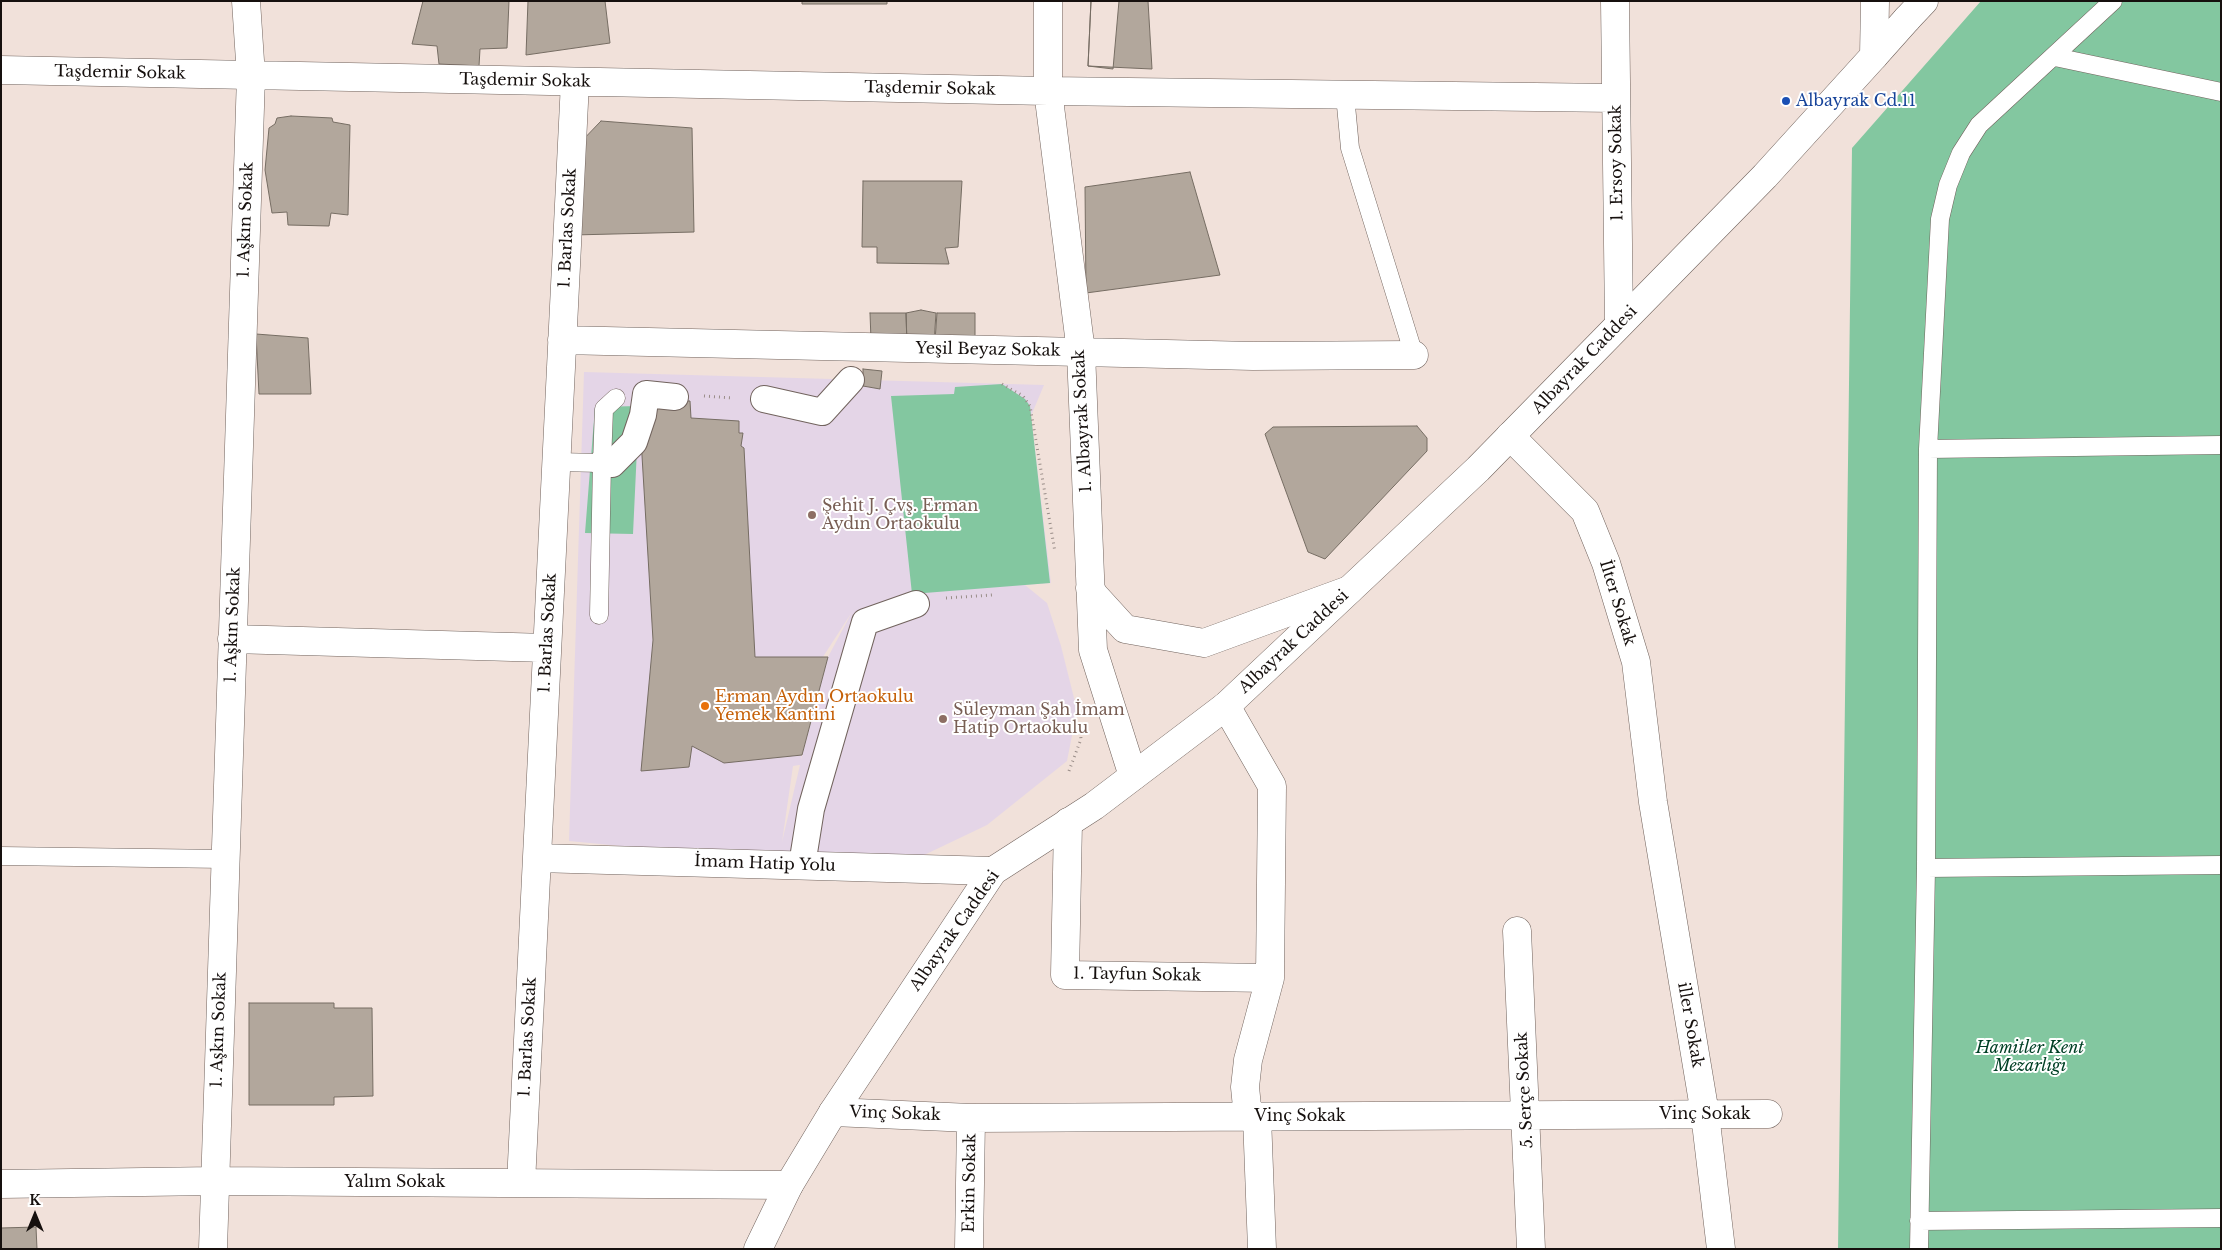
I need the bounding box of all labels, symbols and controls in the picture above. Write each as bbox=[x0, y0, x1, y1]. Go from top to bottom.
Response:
street label: Taşdemir Sokak bbox=[54, 62, 186, 84]
street label: Taşdemir Sokak bbox=[459, 70, 591, 92]
street label: Taşdemir Sokak bbox=[864, 78, 996, 100]
place label: Albayrak Cd.11 bbox=[1796, 91, 1916, 111]
marker: Albayrak Cd.11 bbox=[1780, 95, 1792, 107]
street label: 1. Ersoy Sokak bbox=[1606, 104, 1628, 222]
street label: 1. Aşkın Sokak bbox=[234, 162, 258, 278]
street label: 1. Barlas Sokak bbox=[555, 168, 581, 288]
street label: Albayrak Caddesi bbox=[1528, 302, 1642, 418]
street label: Yeşil Beyaz Sokak bbox=[915, 339, 1061, 361]
street label: 1. Albayrak Sokak bbox=[1070, 349, 1096, 493]
place label: Şehit J. Çvş. Erman Aydın Ortaokulu bbox=[822, 496, 978, 534]
marker: Şehit J. Çvş. Erman Aydın Ortaokulu bbox=[806, 509, 818, 521]
street label: İlter Sokak bbox=[1595, 558, 1639, 648]
street label: 1. Aşkın Sokak bbox=[221, 567, 245, 683]
street label: 1. Barlas Sokak bbox=[535, 573, 561, 693]
street label: Albayrak Caddesi bbox=[1235, 586, 1353, 698]
place label: Erman Aydın Ortaokulu Yemek Kantini bbox=[715, 687, 914, 725]
marker: Erman Aydın Ortaokulu Yemek Kantini bbox=[699, 700, 711, 712]
place label: Süleyman Şah İmam Hatip Ortaokulu bbox=[953, 700, 1125, 738]
marker: Süleyman Şah İmam Hatip Ortaokulu bbox=[937, 713, 949, 725]
street label: İmam Hatip Yolu bbox=[694, 852, 836, 876]
street label: Albayrak Caddesi bbox=[906, 867, 1004, 995]
street label: 1. Tayfun Sokak bbox=[1073, 964, 1201, 986]
street label: 1. Aşkın Sokak bbox=[207, 972, 231, 1088]
street label: 1. Barlas Sokak bbox=[515, 977, 541, 1097]
street label: iller Sokak bbox=[1673, 981, 1707, 1069]
street label: 5. Serçe Sokak bbox=[1512, 1031, 1538, 1149]
park label: Hamitler Kent Mezarlığı bbox=[1976, 1038, 2084, 1076]
street label: Vinç Sokak bbox=[849, 1103, 941, 1125]
street label: Vinç Sokak bbox=[1659, 1104, 1751, 1124]
street label: Vinç Sokak bbox=[1254, 1106, 1346, 1126]
street label: Erkin Sokak bbox=[960, 1133, 980, 1233]
street label: Yalım Sokak bbox=[345, 1172, 445, 1192]
north arrow bbox=[10, 1190, 60, 1240]
text: K bbox=[29, 1191, 41, 1209]

